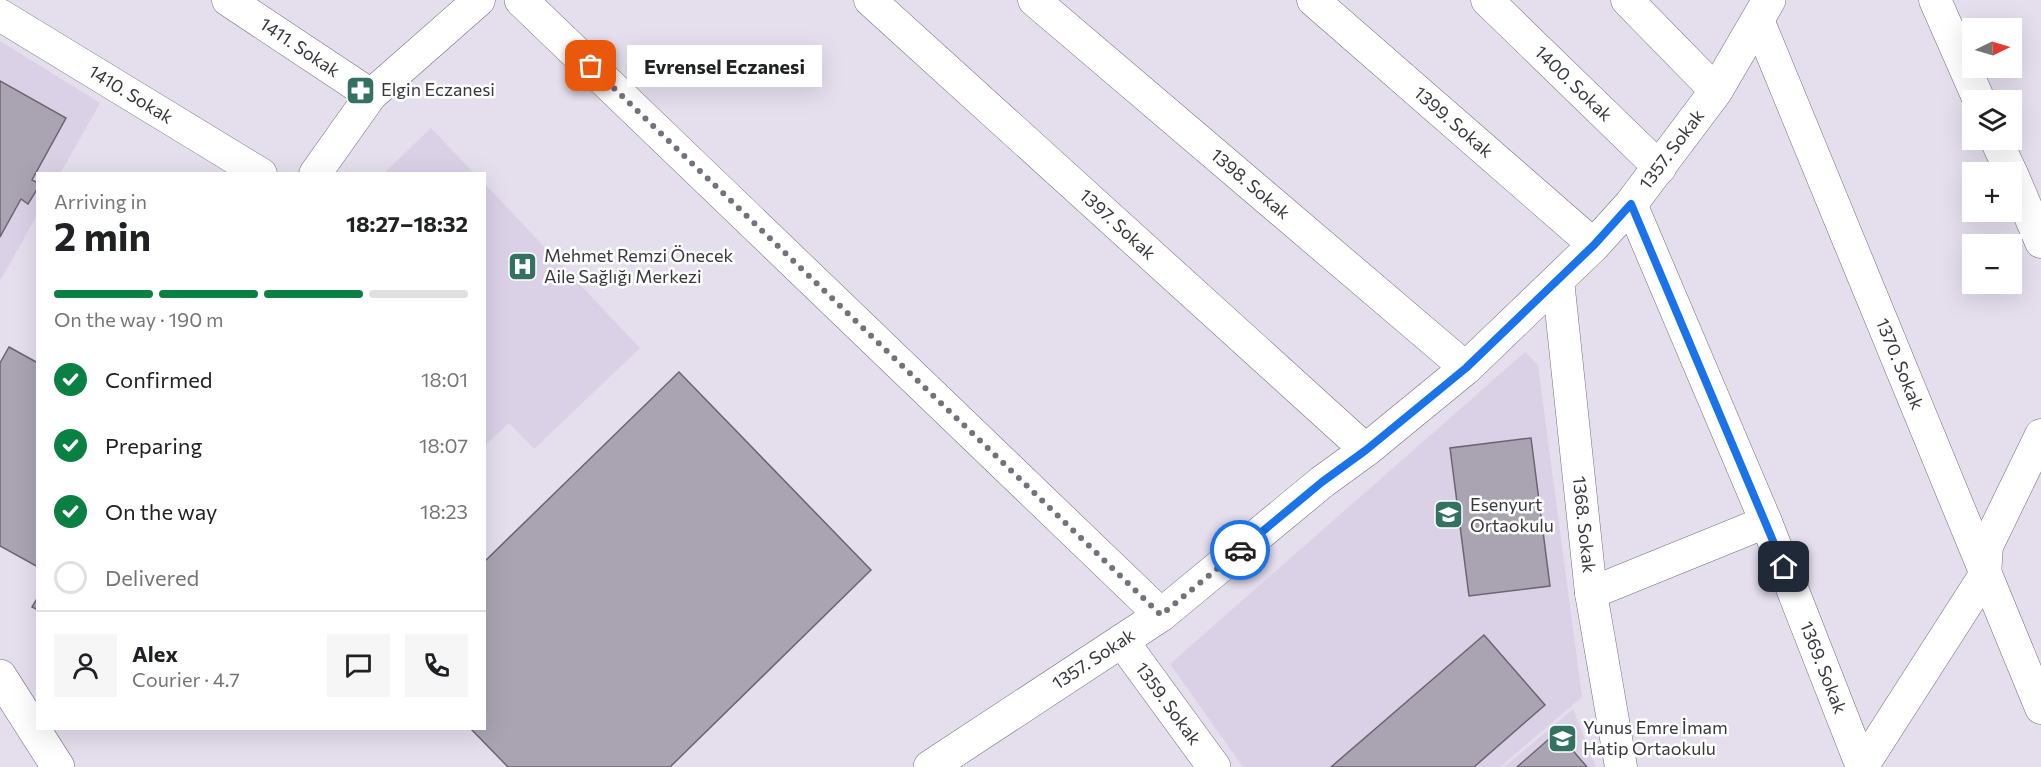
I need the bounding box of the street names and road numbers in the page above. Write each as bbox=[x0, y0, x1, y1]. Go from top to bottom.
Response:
street label: 1411. Sokak bbox=[256, 12, 345, 81]
street label: 1400. Sokak bbox=[1530, 40, 1617, 126]
street label: 1410. Sokak bbox=[85, 60, 178, 128]
street label: 1399. Sokak bbox=[1410, 81, 1498, 162]
street label: 1357. Sokak bbox=[1634, 104, 1709, 193]
street label: 1398. Sokak bbox=[1207, 143, 1295, 224]
street label: 1397. Sokak bbox=[1075, 184, 1161, 264]
street label: 1370. Sokak bbox=[1872, 315, 1929, 413]
street label: 1368. Sokak bbox=[1569, 475, 1601, 574]
street label: 1369. Sokak bbox=[1796, 618, 1852, 717]
street label: 1357. Sokak bbox=[1048, 623, 1139, 694]
street label: 1359. Sokak bbox=[1131, 658, 1206, 749]

